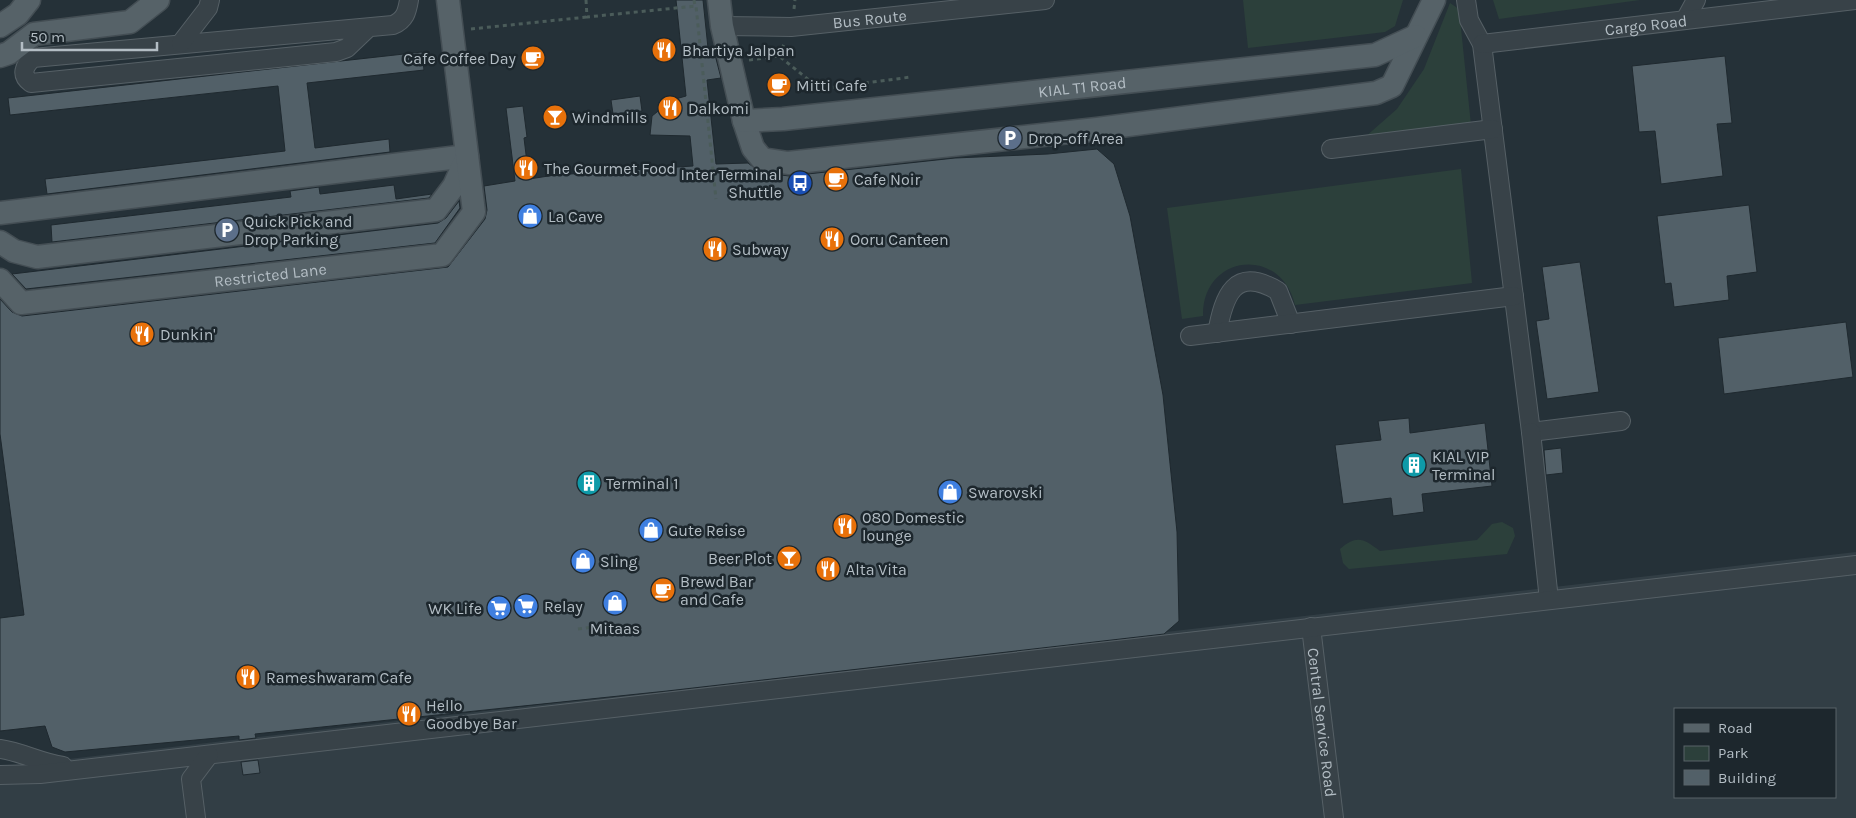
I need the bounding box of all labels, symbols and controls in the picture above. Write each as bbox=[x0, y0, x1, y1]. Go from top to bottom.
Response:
street label: Bus Route bbox=[832, 6, 908, 33]
street label: Cargo Road bbox=[1604, 11, 1688, 39]
scale bar bbox=[22, 20, 158, 52]
text: 50 m bbox=[30, 28, 65, 46]
restaurant icon: Bhartiya Jalpan bbox=[651, 37, 677, 63]
place label: Bhartiya Jalpan bbox=[682, 41, 795, 60]
cafe icon: Cafe Coffee Day bbox=[520, 45, 546, 71]
place label: Cafe Coffee Day bbox=[403, 49, 517, 68]
cafe icon: Mitti Cafe bbox=[766, 72, 792, 98]
street label: KIAL T1 Road bbox=[1037, 73, 1127, 101]
place label: Mitti Cafe bbox=[796, 76, 867, 95]
restaurant icon: Dalkomi bbox=[657, 95, 683, 121]
place label: Dalkomi bbox=[688, 99, 749, 118]
bar icon: Windmills bbox=[542, 104, 568, 130]
place label: Windmills bbox=[572, 108, 647, 127]
parking icon: Drop-off Area bbox=[997, 125, 1023, 151]
place label: Drop-off Area bbox=[1028, 129, 1124, 148]
restaurant icon: The Gourmet Food bbox=[513, 155, 539, 181]
place label: The Gourmet Food bbox=[544, 159, 676, 178]
place label: Inter Terminal Shuttle bbox=[681, 165, 782, 202]
cafe icon: Cafe Noir bbox=[823, 166, 849, 192]
bus stop icon: Inter Terminal Shuttle bbox=[787, 170, 813, 196]
place label: Cafe Noir bbox=[854, 170, 921, 189]
shop icon: La Cave bbox=[517, 203, 543, 229]
place label: La Cave bbox=[548, 207, 603, 226]
place label: Quick Pick and Drop Parking bbox=[244, 212, 353, 249]
parking icon: Quick Pick and Drop Parking bbox=[214, 217, 240, 243]
restaurant icon: Ooru Canteen bbox=[819, 226, 845, 252]
place label: Ooru Canteen bbox=[850, 230, 949, 249]
restaurant icon: Subway bbox=[702, 236, 728, 262]
place label: Subway bbox=[732, 240, 789, 259]
street label: Restricted Lane bbox=[213, 259, 328, 291]
restaurant icon: Dunkin' bbox=[129, 321, 155, 347]
place label: Dunkin' bbox=[160, 325, 216, 344]
place label: KIAL VIP Terminal bbox=[1432, 447, 1496, 484]
building icon: KIAL VIP Terminal bbox=[1401, 452, 1427, 478]
building icon: Terminal 1 bbox=[576, 470, 602, 496]
place label: Terminal 1 bbox=[606, 474, 679, 493]
shop icon: Swarovski bbox=[937, 479, 963, 505]
place label: Swarovski bbox=[968, 483, 1043, 502]
place label: 080 Domestic lounge bbox=[862, 508, 965, 545]
restaurant icon: 080 Domestic lounge bbox=[832, 513, 858, 539]
shop icon: Gute Reise bbox=[638, 517, 664, 543]
place label: Gute Reise bbox=[668, 521, 745, 540]
bar icon: Beer Plot bbox=[776, 545, 802, 571]
shop icon: Sling bbox=[570, 548, 596, 574]
place label: Beer Plot bbox=[708, 549, 772, 568]
place label: Sling bbox=[600, 552, 638, 571]
restaurant icon: Alta Vita bbox=[815, 556, 841, 582]
place label: Alta Vita bbox=[846, 560, 907, 579]
place label: Brewd Bar and Cafe bbox=[680, 572, 754, 609]
cafe icon: Brewd Bar and Cafe bbox=[650, 577, 676, 603]
shop icon: Mitaas bbox=[602, 590, 628, 616]
supermarket icon: Relay bbox=[513, 593, 539, 619]
supermarket icon: WK Life bbox=[486, 595, 512, 621]
place label: Relay bbox=[544, 597, 583, 616]
place label: WK Life bbox=[428, 599, 482, 618]
place label: Mitaas bbox=[590, 619, 640, 638]
street label: Central Service Road bbox=[1304, 647, 1340, 798]
restaurant icon: Rameshwaram Cafe bbox=[235, 664, 261, 690]
place label: Rameshwaram Cafe bbox=[266, 668, 412, 687]
place label: Hello Goodbye Bar bbox=[426, 696, 517, 733]
restaurant icon: Hello Goodbye Bar bbox=[396, 701, 422, 727]
legend bbox=[1674, 708, 1836, 798]
text: Road bbox=[1718, 719, 1753, 737]
text: Park bbox=[1718, 744, 1748, 762]
text: Building bbox=[1718, 769, 1776, 787]

